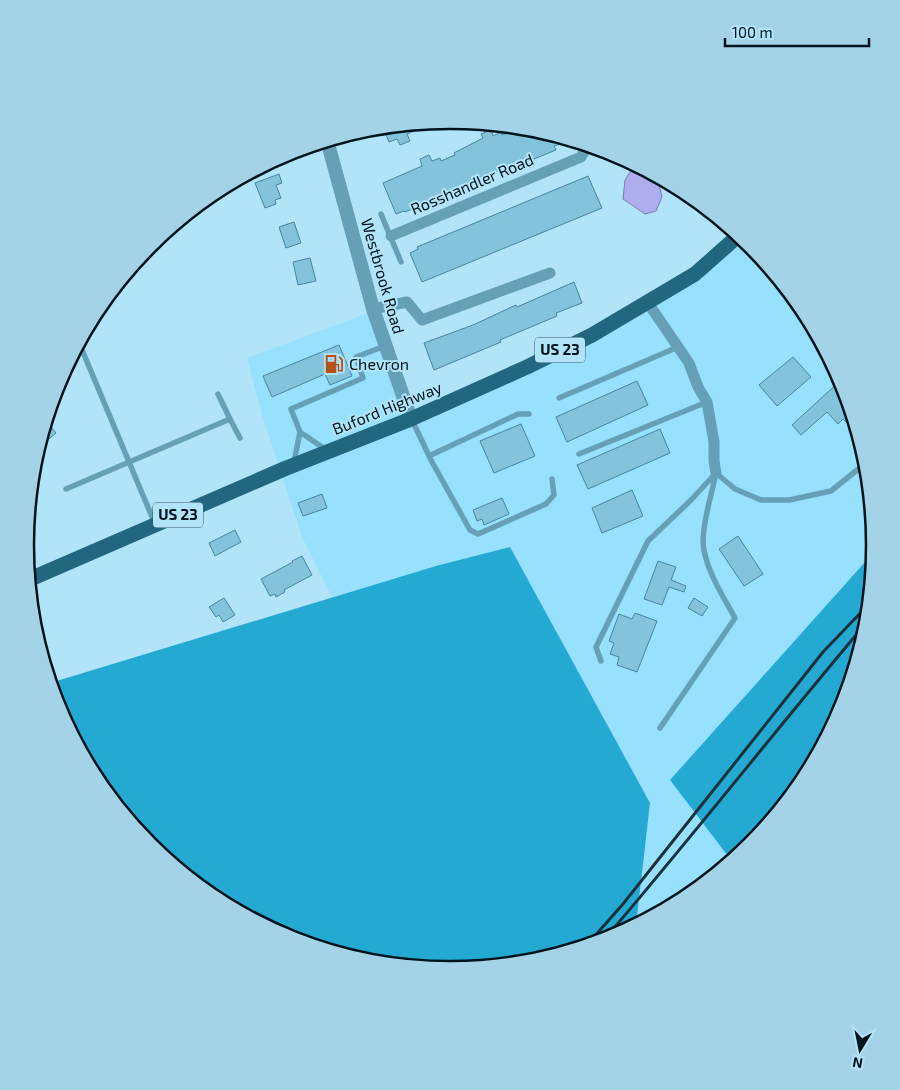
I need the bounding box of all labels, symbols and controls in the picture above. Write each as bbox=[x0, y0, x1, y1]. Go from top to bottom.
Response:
scale bar bbox=[725, 15, 869, 47]
text: 100 m bbox=[732, 23, 773, 41]
street label: Rosshandler Road bbox=[408, 149, 536, 218]
street label: Westbrook Road bbox=[358, 216, 409, 336]
road number: US 23 bbox=[535, 338, 585, 362]
fuel station icon: Chevron bbox=[323, 353, 345, 375]
place label: Chevron bbox=[349, 354, 409, 373]
street label: Buford Highway bbox=[329, 377, 445, 438]
road number: US 23 bbox=[153, 502, 203, 528]
north arrow bbox=[835, 1025, 885, 1075]
text: N bbox=[851, 1054, 864, 1073]

